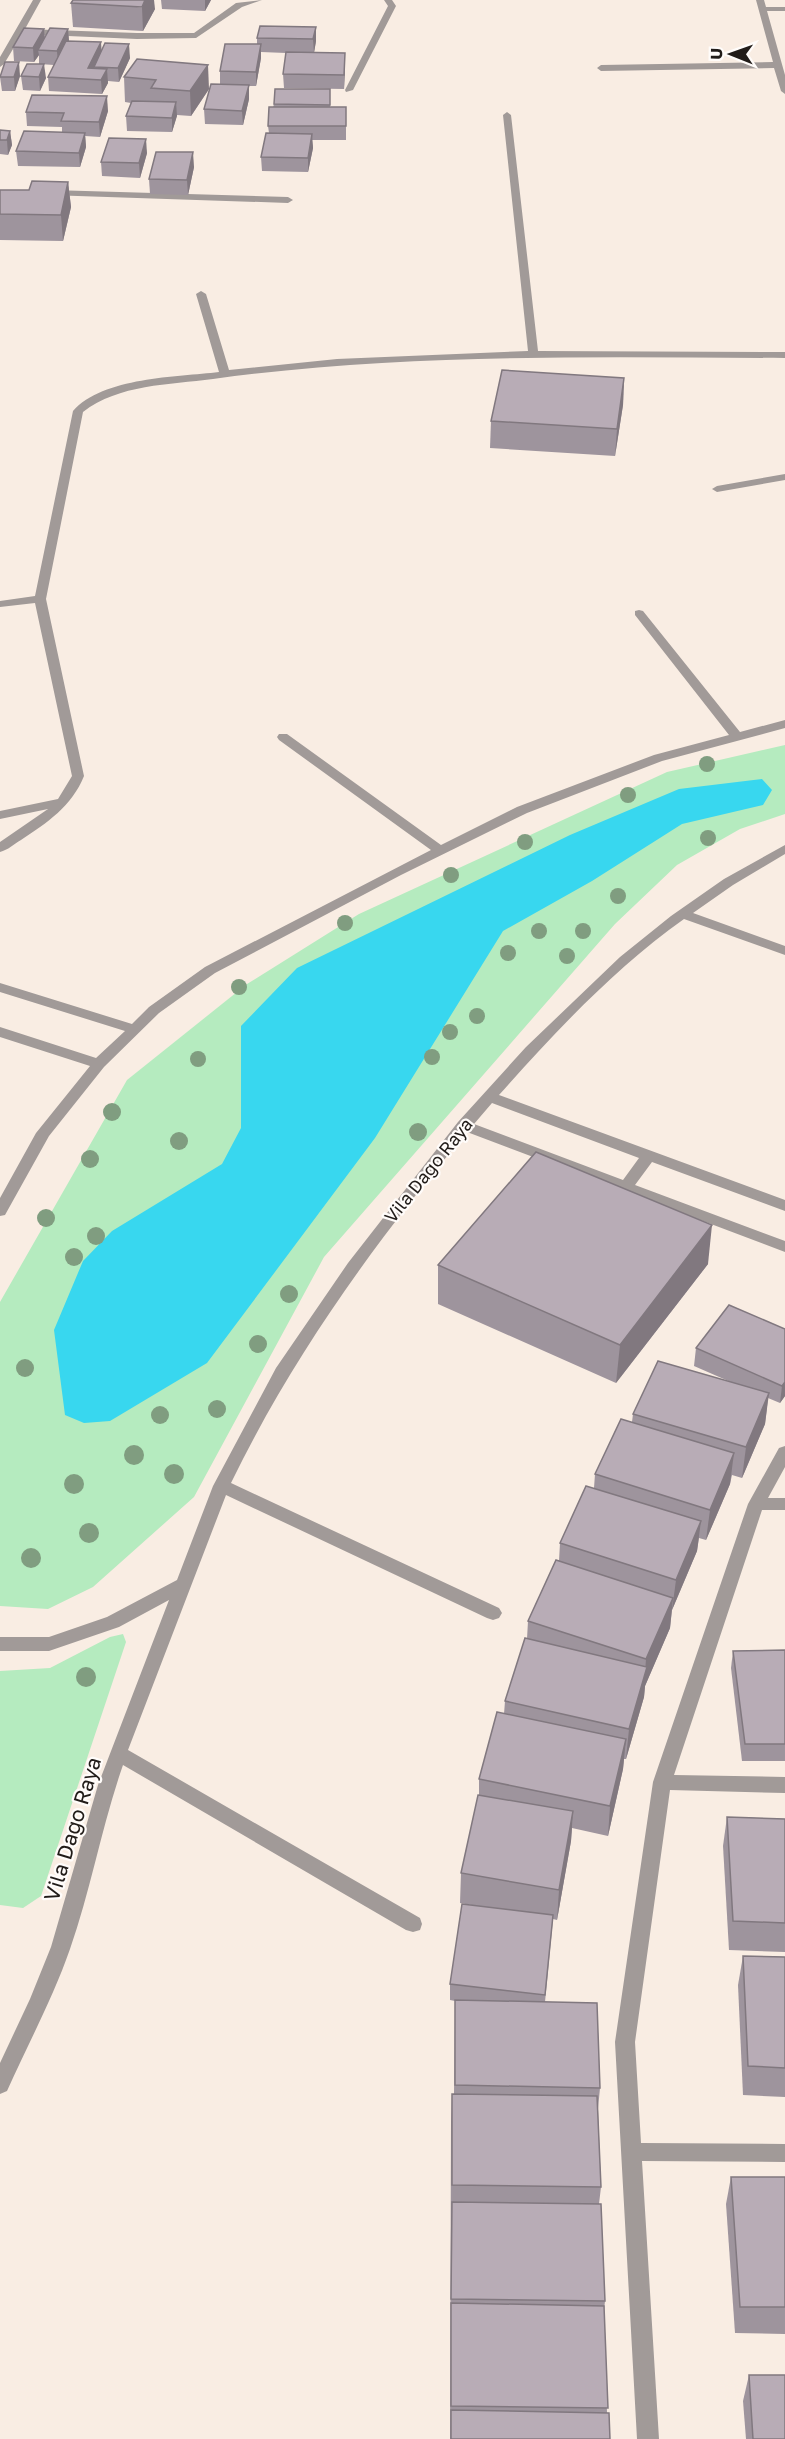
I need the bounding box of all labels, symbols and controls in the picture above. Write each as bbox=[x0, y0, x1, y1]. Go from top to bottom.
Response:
north arrow bbox=[701, 24, 761, 84]
text: U bbox=[706, 48, 726, 60]
street label: Vila Dago Raya bbox=[379, 1113, 477, 1227]
street label: Vila Dago Raya bbox=[38, 1754, 106, 1904]

